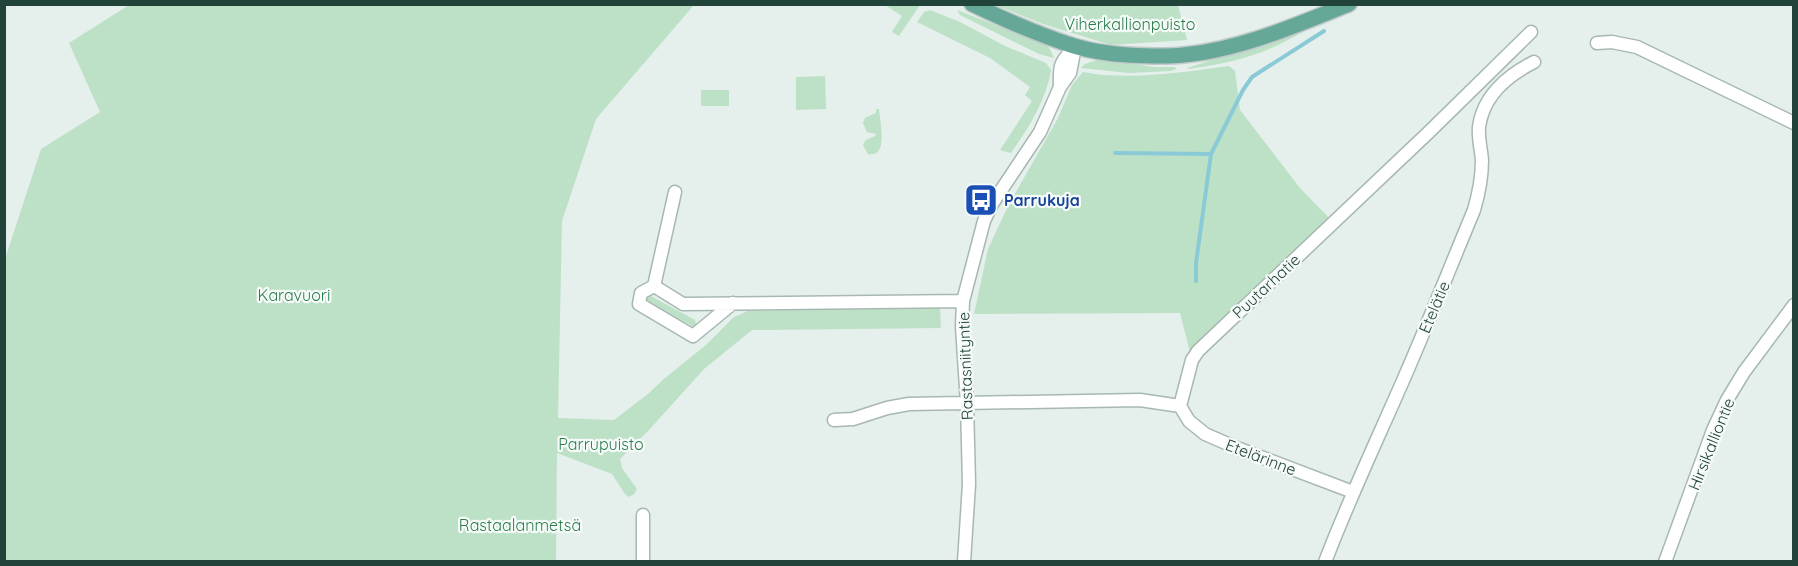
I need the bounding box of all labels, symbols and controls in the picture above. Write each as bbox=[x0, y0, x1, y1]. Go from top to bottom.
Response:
park label: Viherkallionpuisto bbox=[1065, 14, 1195, 34]
bus stop icon: Parrukuja bbox=[963, 182, 999, 218]
place label: Parrukuja bbox=[1004, 190, 1080, 210]
street label: Puutarhatie bbox=[1228, 249, 1304, 323]
street label: Etelätie bbox=[1414, 278, 1454, 336]
park label: Karavuori bbox=[258, 285, 330, 305]
street label: Rastasniityntie bbox=[953, 312, 977, 420]
street label: Hirsikalliontie bbox=[1683, 395, 1739, 493]
park label: Parrupuisto bbox=[558, 434, 644, 454]
street label: Etelärinne bbox=[1223, 434, 1299, 480]
park label: Rastaalanmetsä bbox=[459, 515, 581, 535]

